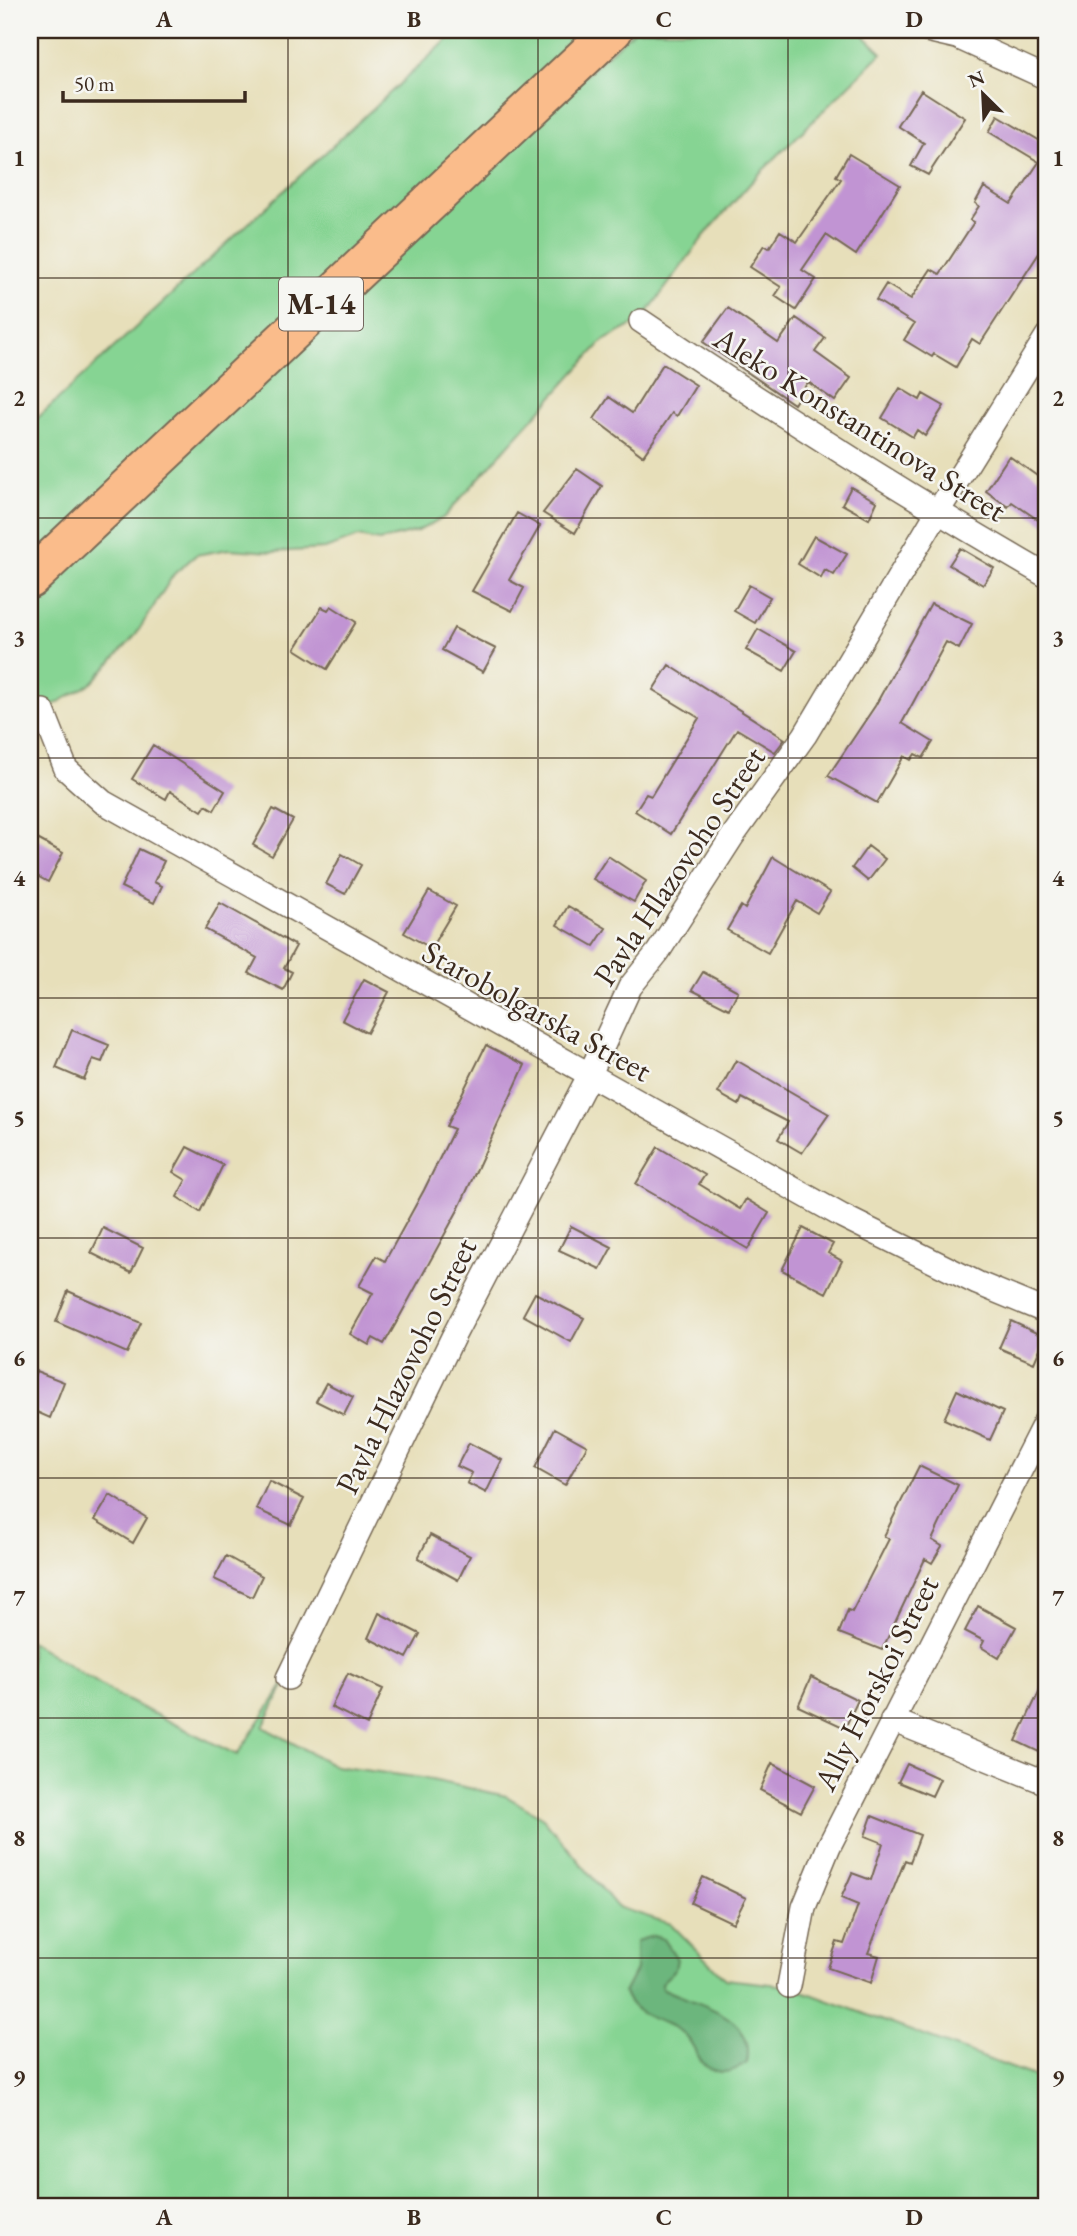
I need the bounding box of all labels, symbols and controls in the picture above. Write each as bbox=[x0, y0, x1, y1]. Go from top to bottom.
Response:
text: A bbox=[155, 4, 173, 34]
text: B bbox=[407, 4, 421, 34]
text: C bbox=[656, 4, 672, 34]
text: D bbox=[905, 4, 923, 34]
scale bar bbox=[63, 60, 245, 104]
north arrow bbox=[948, 60, 1018, 130]
text: N bbox=[964, 64, 989, 93]
text: 50 m bbox=[74, 70, 115, 97]
text: 1 bbox=[13, 143, 25, 173]
text: 1 bbox=[1052, 143, 1064, 173]
road number: М-14 bbox=[279, 278, 363, 330]
street label: Aleko Konstantinova Street bbox=[705, 316, 1014, 531]
text: 2 bbox=[13, 383, 25, 413]
text: 2 bbox=[1052, 383, 1064, 413]
text: 3 bbox=[13, 623, 25, 653]
text: 3 bbox=[1052, 623, 1064, 653]
street label: Pavla Hlazovoho Street bbox=[583, 738, 775, 994]
text: 4 bbox=[13, 863, 26, 893]
text: 4 bbox=[1052, 863, 1065, 893]
street label: Starobolgarska Street bbox=[415, 931, 659, 1091]
text: 5 bbox=[13, 1103, 25, 1133]
text: 5 bbox=[1052, 1103, 1064, 1133]
street label: Pavla Hlazovoho Street bbox=[326, 1231, 486, 1501]
text: 6 bbox=[13, 1343, 25, 1373]
text: 6 bbox=[1052, 1343, 1064, 1373]
street label: Ally Horskoi Street bbox=[803, 1568, 948, 1799]
text: 7 bbox=[13, 1583, 26, 1613]
text: 7 bbox=[1052, 1583, 1065, 1613]
text: 8 bbox=[13, 1823, 25, 1853]
text: 8 bbox=[1052, 1823, 1064, 1853]
text: 9 bbox=[13, 2063, 25, 2093]
text: 9 bbox=[1052, 2063, 1064, 2093]
text: A bbox=[155, 2202, 173, 2232]
text: B bbox=[407, 2202, 421, 2232]
text: C bbox=[656, 2202, 672, 2232]
text: D bbox=[905, 2202, 923, 2232]

